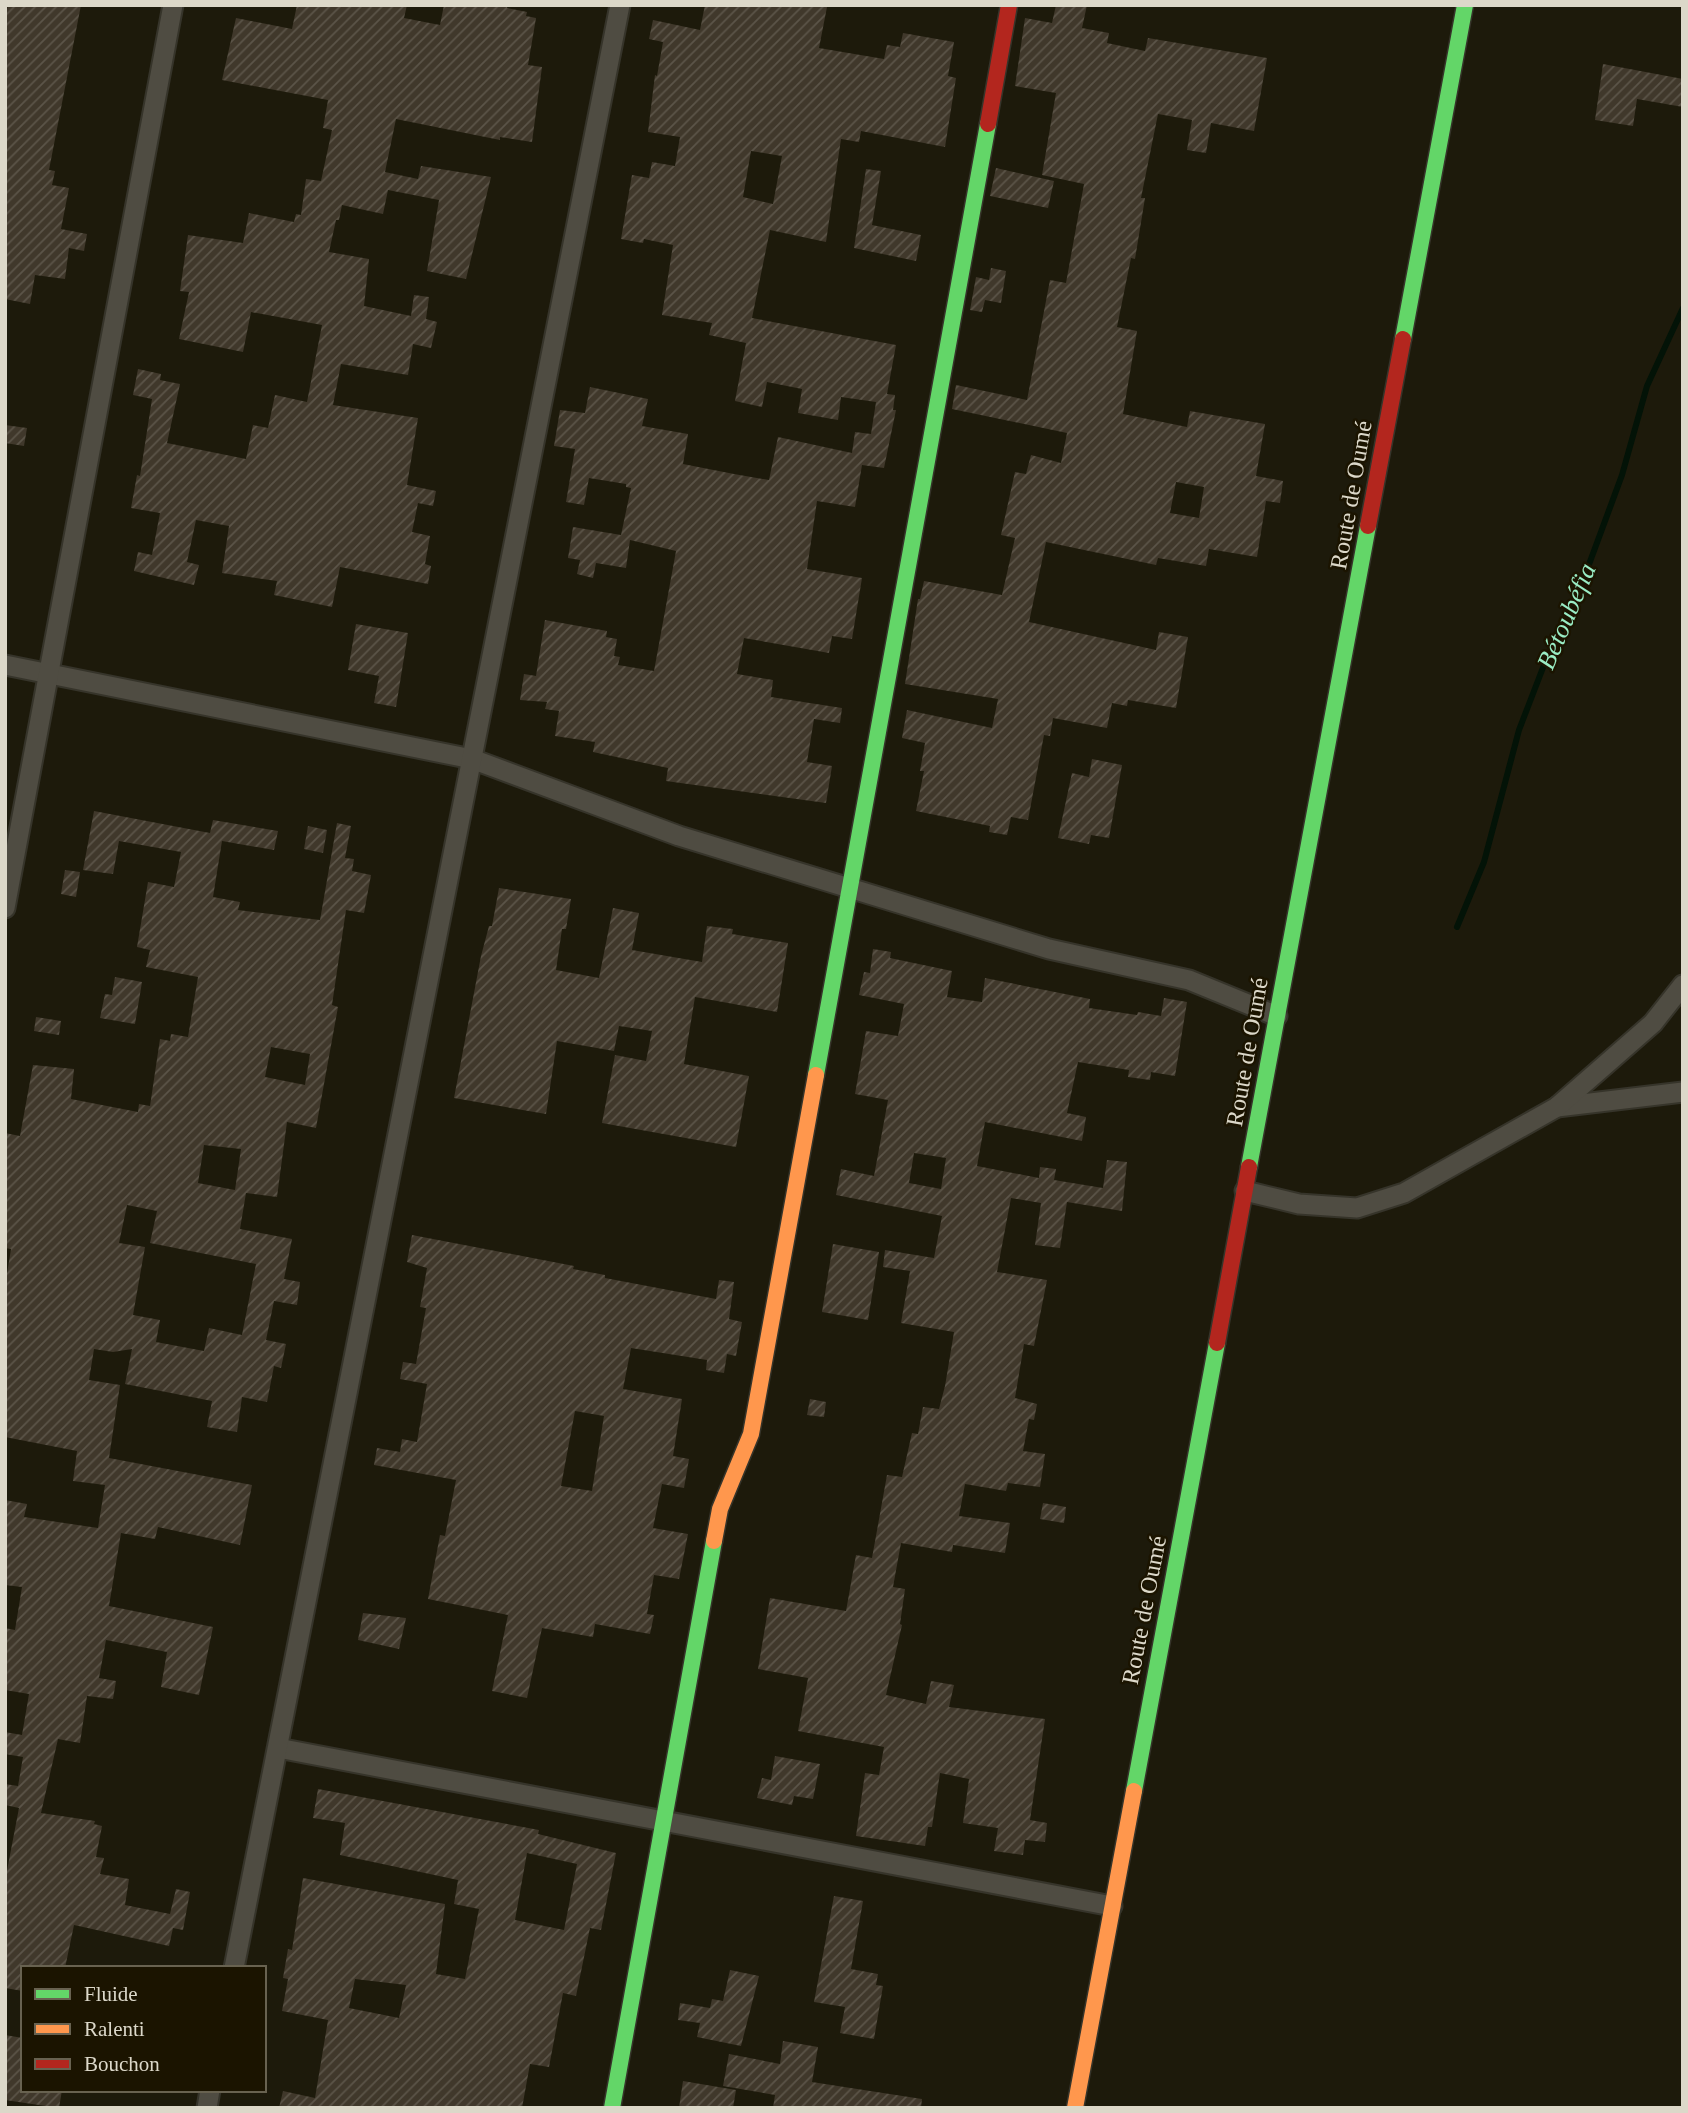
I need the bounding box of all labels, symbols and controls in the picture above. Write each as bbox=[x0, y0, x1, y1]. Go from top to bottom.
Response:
street label: Route de Oumé bbox=[1325, 419, 1377, 571]
water label: Bétoubéfia bbox=[1531, 559, 1602, 674]
street label: Route de Oumé bbox=[1221, 976, 1273, 1128]
street label: Route de Oumé bbox=[1117, 1534, 1171, 1686]
legend bbox=[21, 1966, 266, 2092]
text: Fluide bbox=[84, 1982, 138, 2006]
text: Ralenti bbox=[84, 2017, 145, 2041]
text: Bouchon bbox=[84, 2052, 160, 2076]

